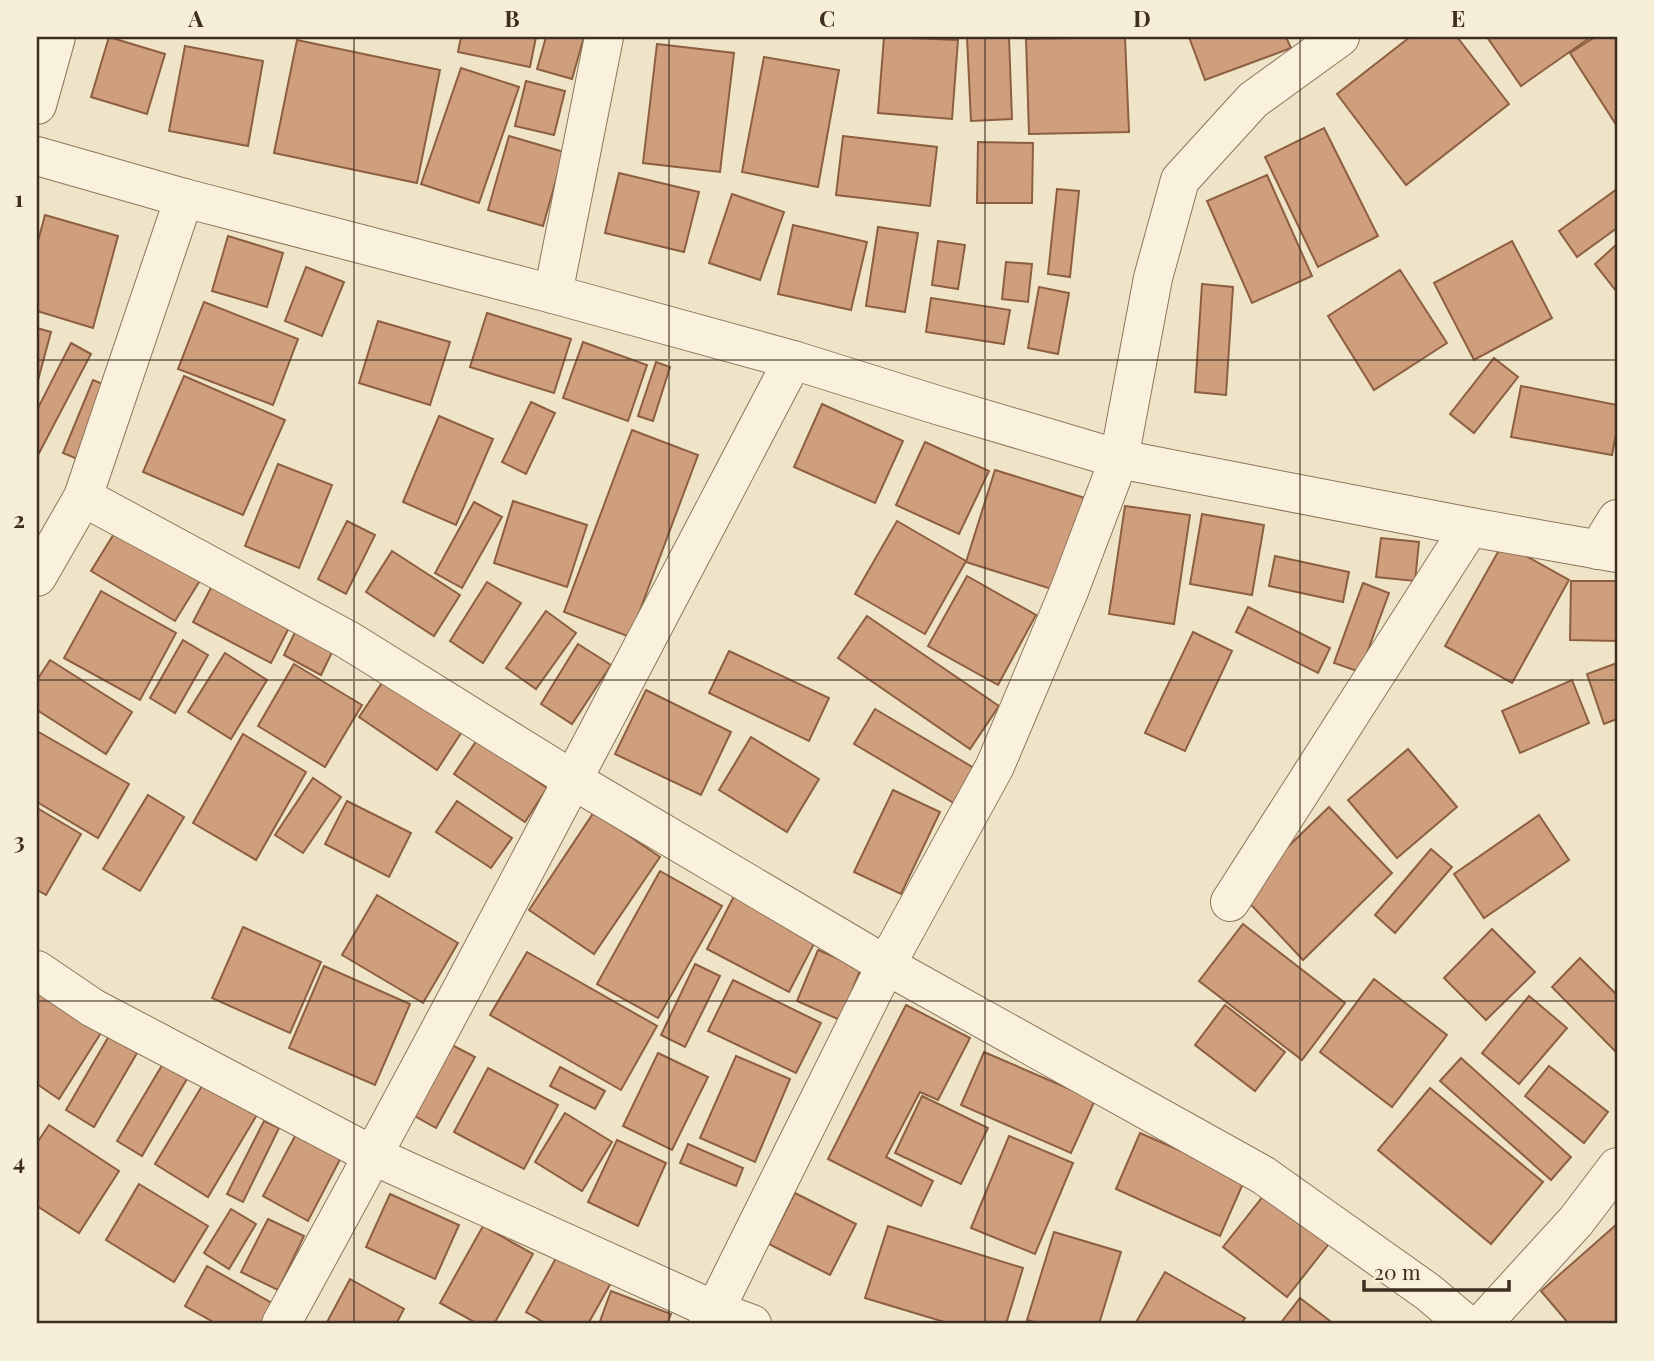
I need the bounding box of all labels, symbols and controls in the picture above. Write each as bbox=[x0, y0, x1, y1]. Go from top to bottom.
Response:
text: A bbox=[187, 2, 204, 33]
text: B bbox=[504, 2, 520, 33]
text: C bbox=[819, 2, 835, 33]
text: D bbox=[1133, 2, 1151, 33]
text: E bbox=[1451, 2, 1465, 33]
text: 1 bbox=[15, 182, 24, 213]
text: 2 bbox=[13, 503, 25, 534]
text: 3 bbox=[13, 824, 25, 855]
text: 4 bbox=[13, 1145, 25, 1176]
scale bar bbox=[1364, 1249, 1509, 1293]
text: 20 m bbox=[1374, 1257, 1421, 1285]

